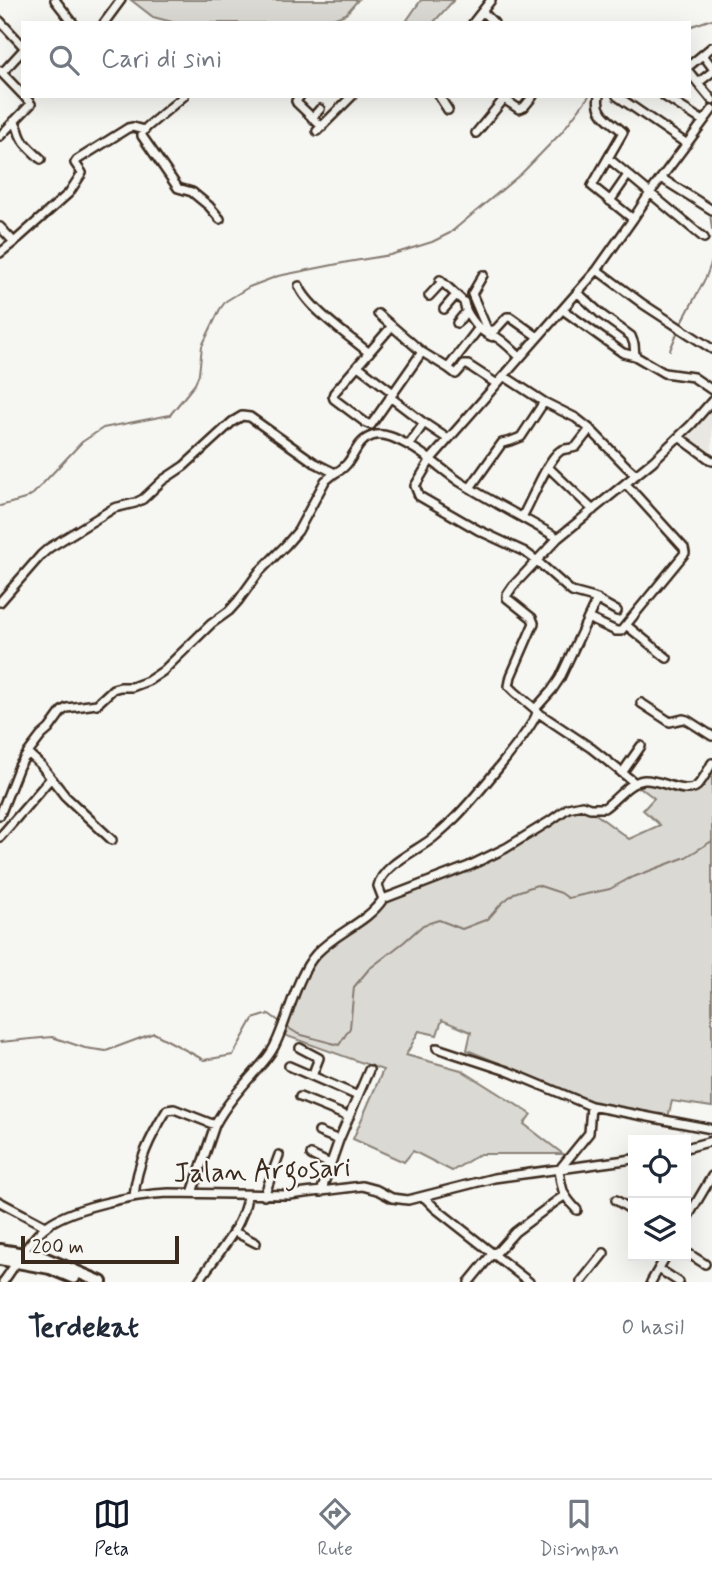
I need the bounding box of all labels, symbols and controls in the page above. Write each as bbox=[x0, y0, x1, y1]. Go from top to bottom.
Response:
search box bbox=[21, 21, 691, 98]
icon: search bbox=[45, 41, 83, 79]
text: Cari di sini bbox=[101, 43, 222, 77]
map controls bbox=[628, 1135, 691, 1261]
button: locate bbox=[628, 1135, 691, 1198]
street label: Jalan Argosari bbox=[173, 1150, 351, 1196]
button: layers bbox=[628, 1198, 691, 1261]
scale bar bbox=[21, 1233, 178, 1265]
text: 200 m bbox=[32, 1235, 84, 1260]
text: Terdekat bbox=[28, 1308, 139, 1347]
text: 0 hasil bbox=[621, 1313, 684, 1343]
tab: Peta bbox=[93, 1495, 131, 1562]
tab: Rute bbox=[316, 1495, 354, 1562]
tab: Disimpan bbox=[540, 1495, 619, 1562]

